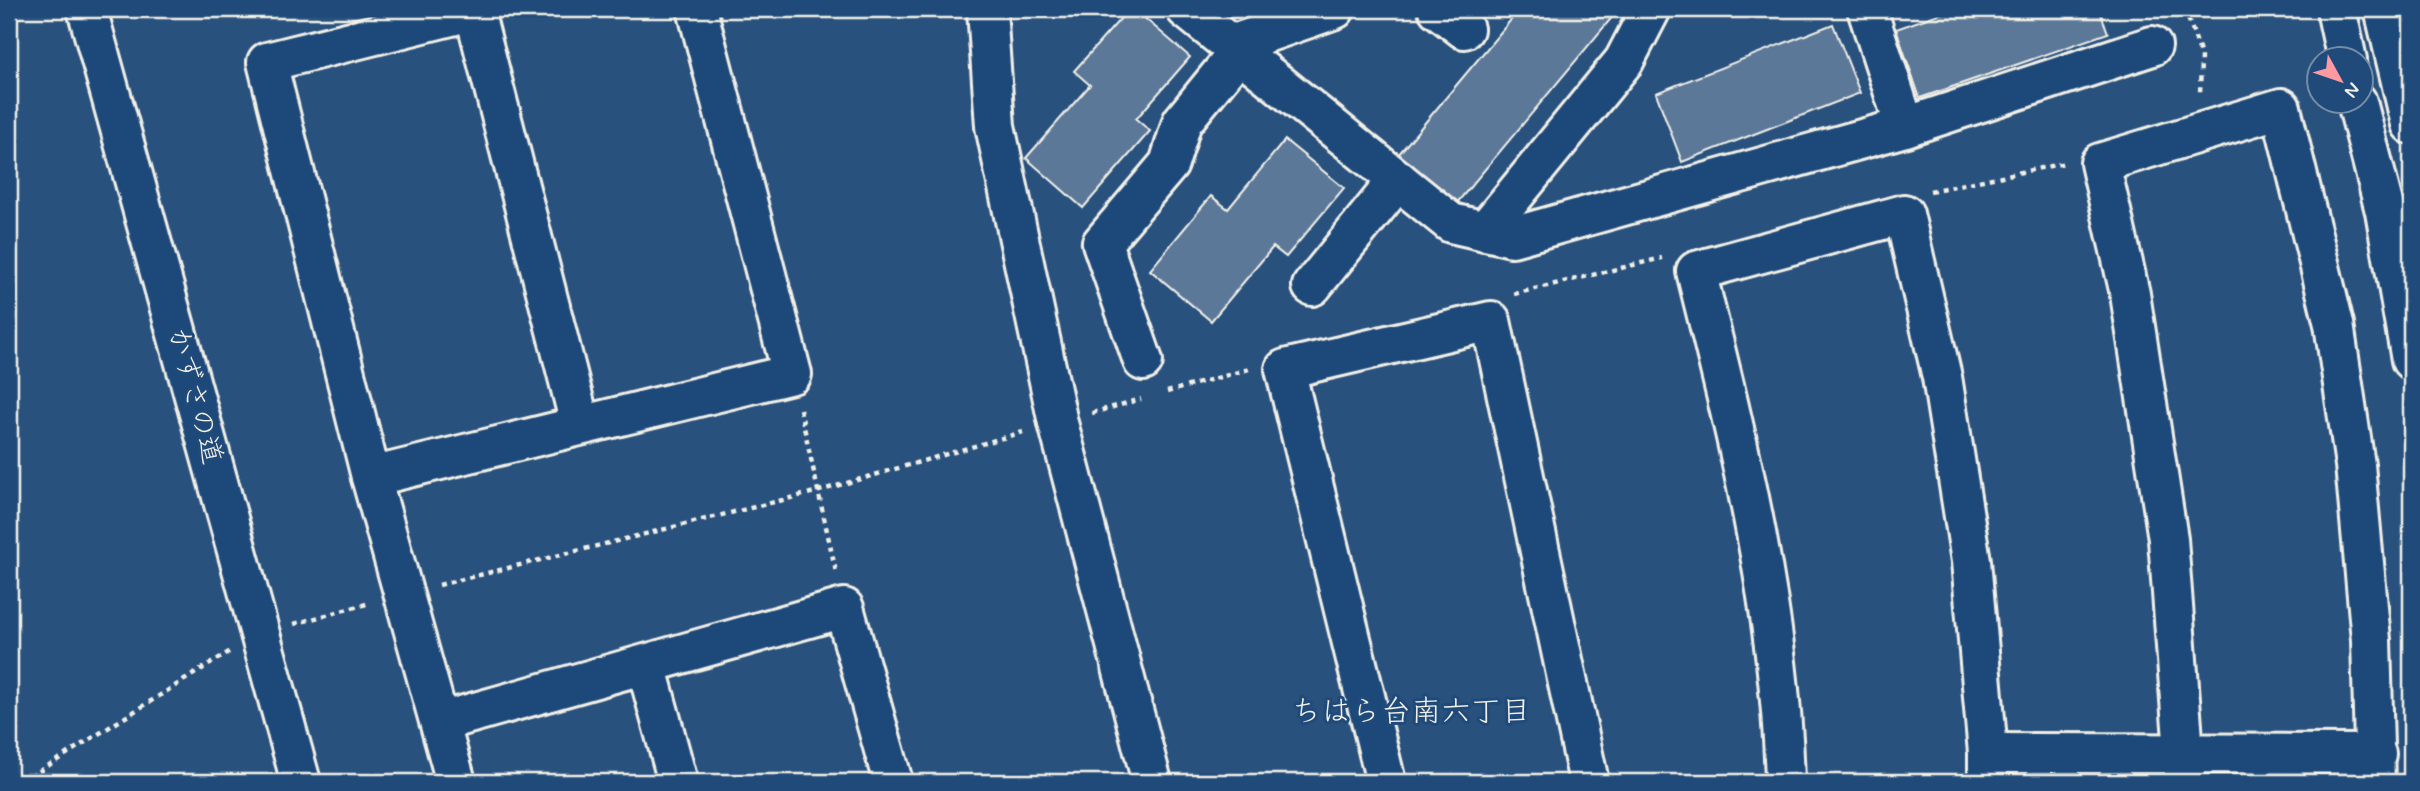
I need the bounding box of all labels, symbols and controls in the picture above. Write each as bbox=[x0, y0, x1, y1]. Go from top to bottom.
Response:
north arrow bbox=[2304, 46, 2374, 116]
text: N bbox=[2338, 77, 2366, 103]
street label: かずさの道 bbox=[158, 324, 230, 468]
district label: ちはら台南六丁目 bbox=[1291, 693, 1531, 732]

